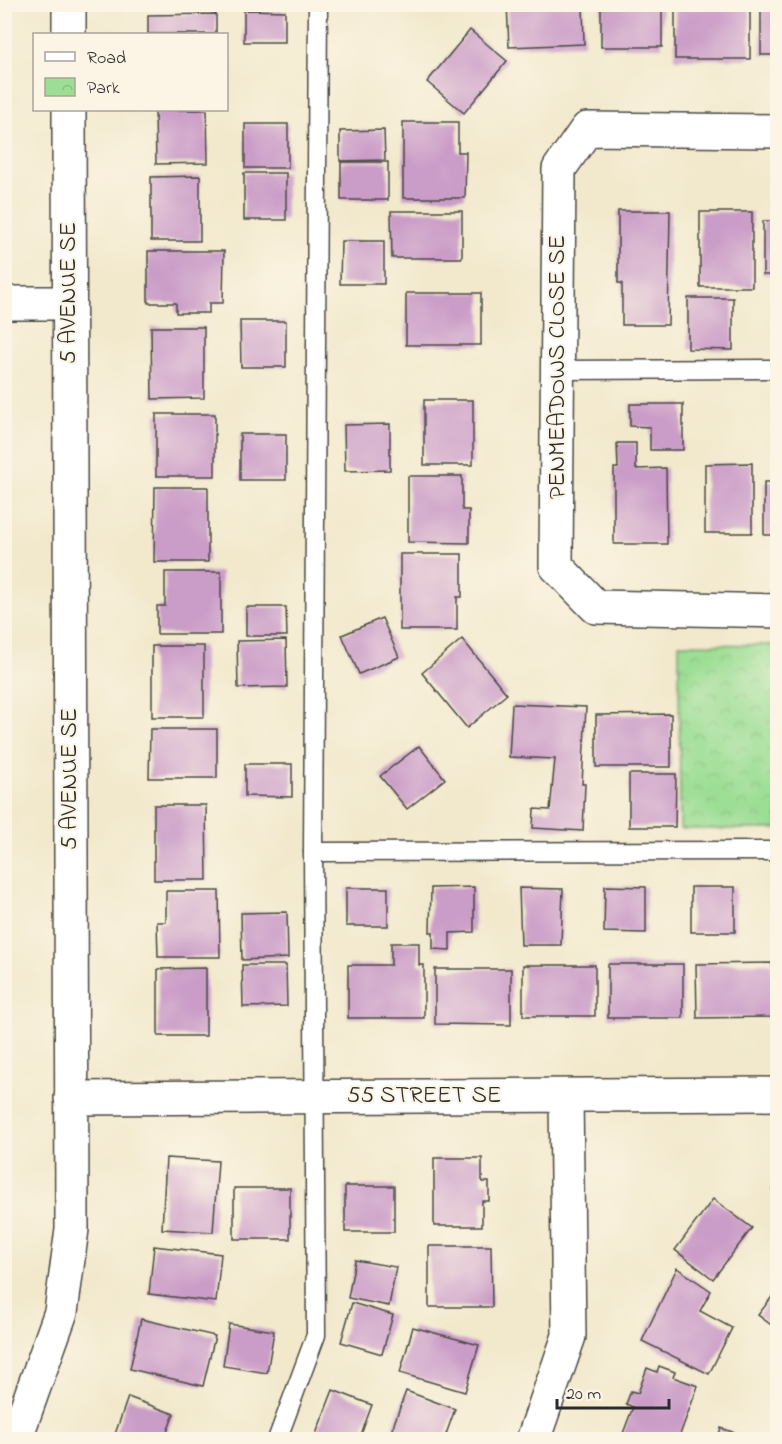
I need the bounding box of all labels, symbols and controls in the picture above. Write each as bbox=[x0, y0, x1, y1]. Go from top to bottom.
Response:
legend bbox=[33, 33, 228, 111]
text: Road bbox=[87, 46, 126, 72]
text: Park bbox=[87, 76, 120, 102]
street label: 5 AVENUE SE bbox=[52, 222, 87, 364]
street label: PENMEADOWS CLOSE SE bbox=[541, 235, 576, 499]
street label: 5 AVENUE SE bbox=[53, 708, 88, 850]
street label: 55 STREET SE bbox=[347, 1079, 501, 1114]
scale bar bbox=[557, 1372, 670, 1410]
text: 20 m bbox=[566, 1382, 601, 1408]

